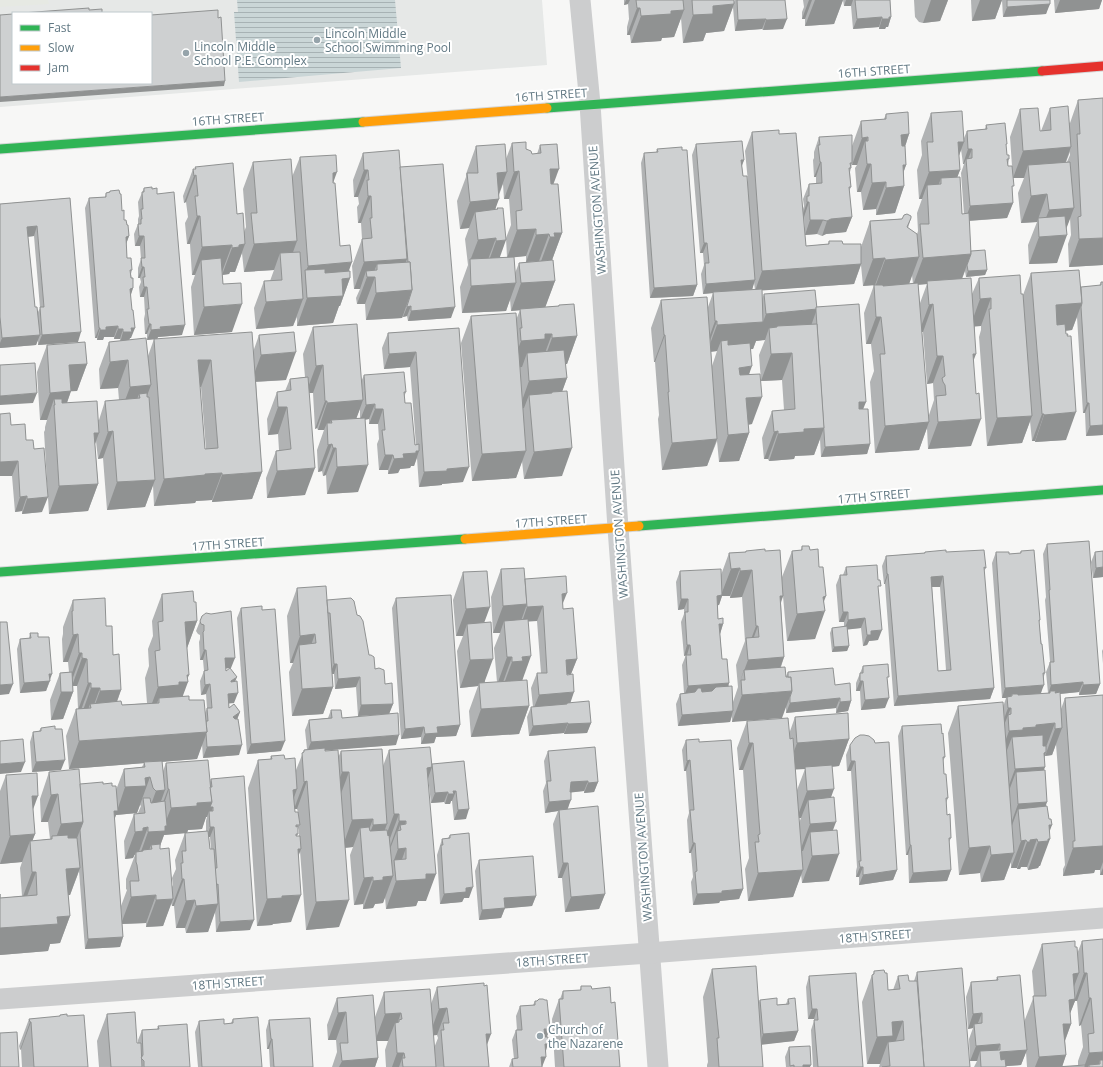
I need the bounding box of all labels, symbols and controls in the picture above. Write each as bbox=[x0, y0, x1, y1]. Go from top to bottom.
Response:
legend bbox=[12, 12, 152, 84]
text: Fast bbox=[48, 19, 71, 36]
place label: Lincoln Middle School Swimming Pool bbox=[325, 25, 451, 56]
marker: Lincoln Middle School Swimming Pool bbox=[312, 35, 322, 45]
place label: Lincoln Middle School P.E. Complex bbox=[194, 38, 308, 69]
text: Slow bbox=[48, 39, 75, 56]
marker: Lincoln Middle School P.E. Complex bbox=[181, 48, 191, 58]
text: Jam bbox=[47, 59, 69, 76]
street label: 16TH STREET bbox=[837, 60, 911, 82]
street label: 16TH STREET bbox=[514, 84, 588, 106]
street label: 16TH STREET bbox=[191, 108, 265, 130]
street label: WASHINGTON AVENUE bbox=[584, 145, 610, 275]
street label: WASHINGTON AVENUE bbox=[606, 469, 632, 599]
street label: 17TH STREET bbox=[837, 484, 911, 508]
street label: 17TH STREET bbox=[514, 510, 588, 532]
street label: 17TH STREET bbox=[191, 533, 265, 555]
street label: WASHINGTON AVENUE bbox=[630, 792, 656, 922]
street label: 18TH STREET bbox=[838, 925, 912, 947]
street label: 18TH STREET bbox=[515, 949, 589, 971]
street label: 18TH STREET bbox=[191, 972, 265, 994]
place label: Church of the Nazarene bbox=[548, 1021, 623, 1052]
marker: Church of the Nazarene bbox=[535, 1031, 545, 1041]

